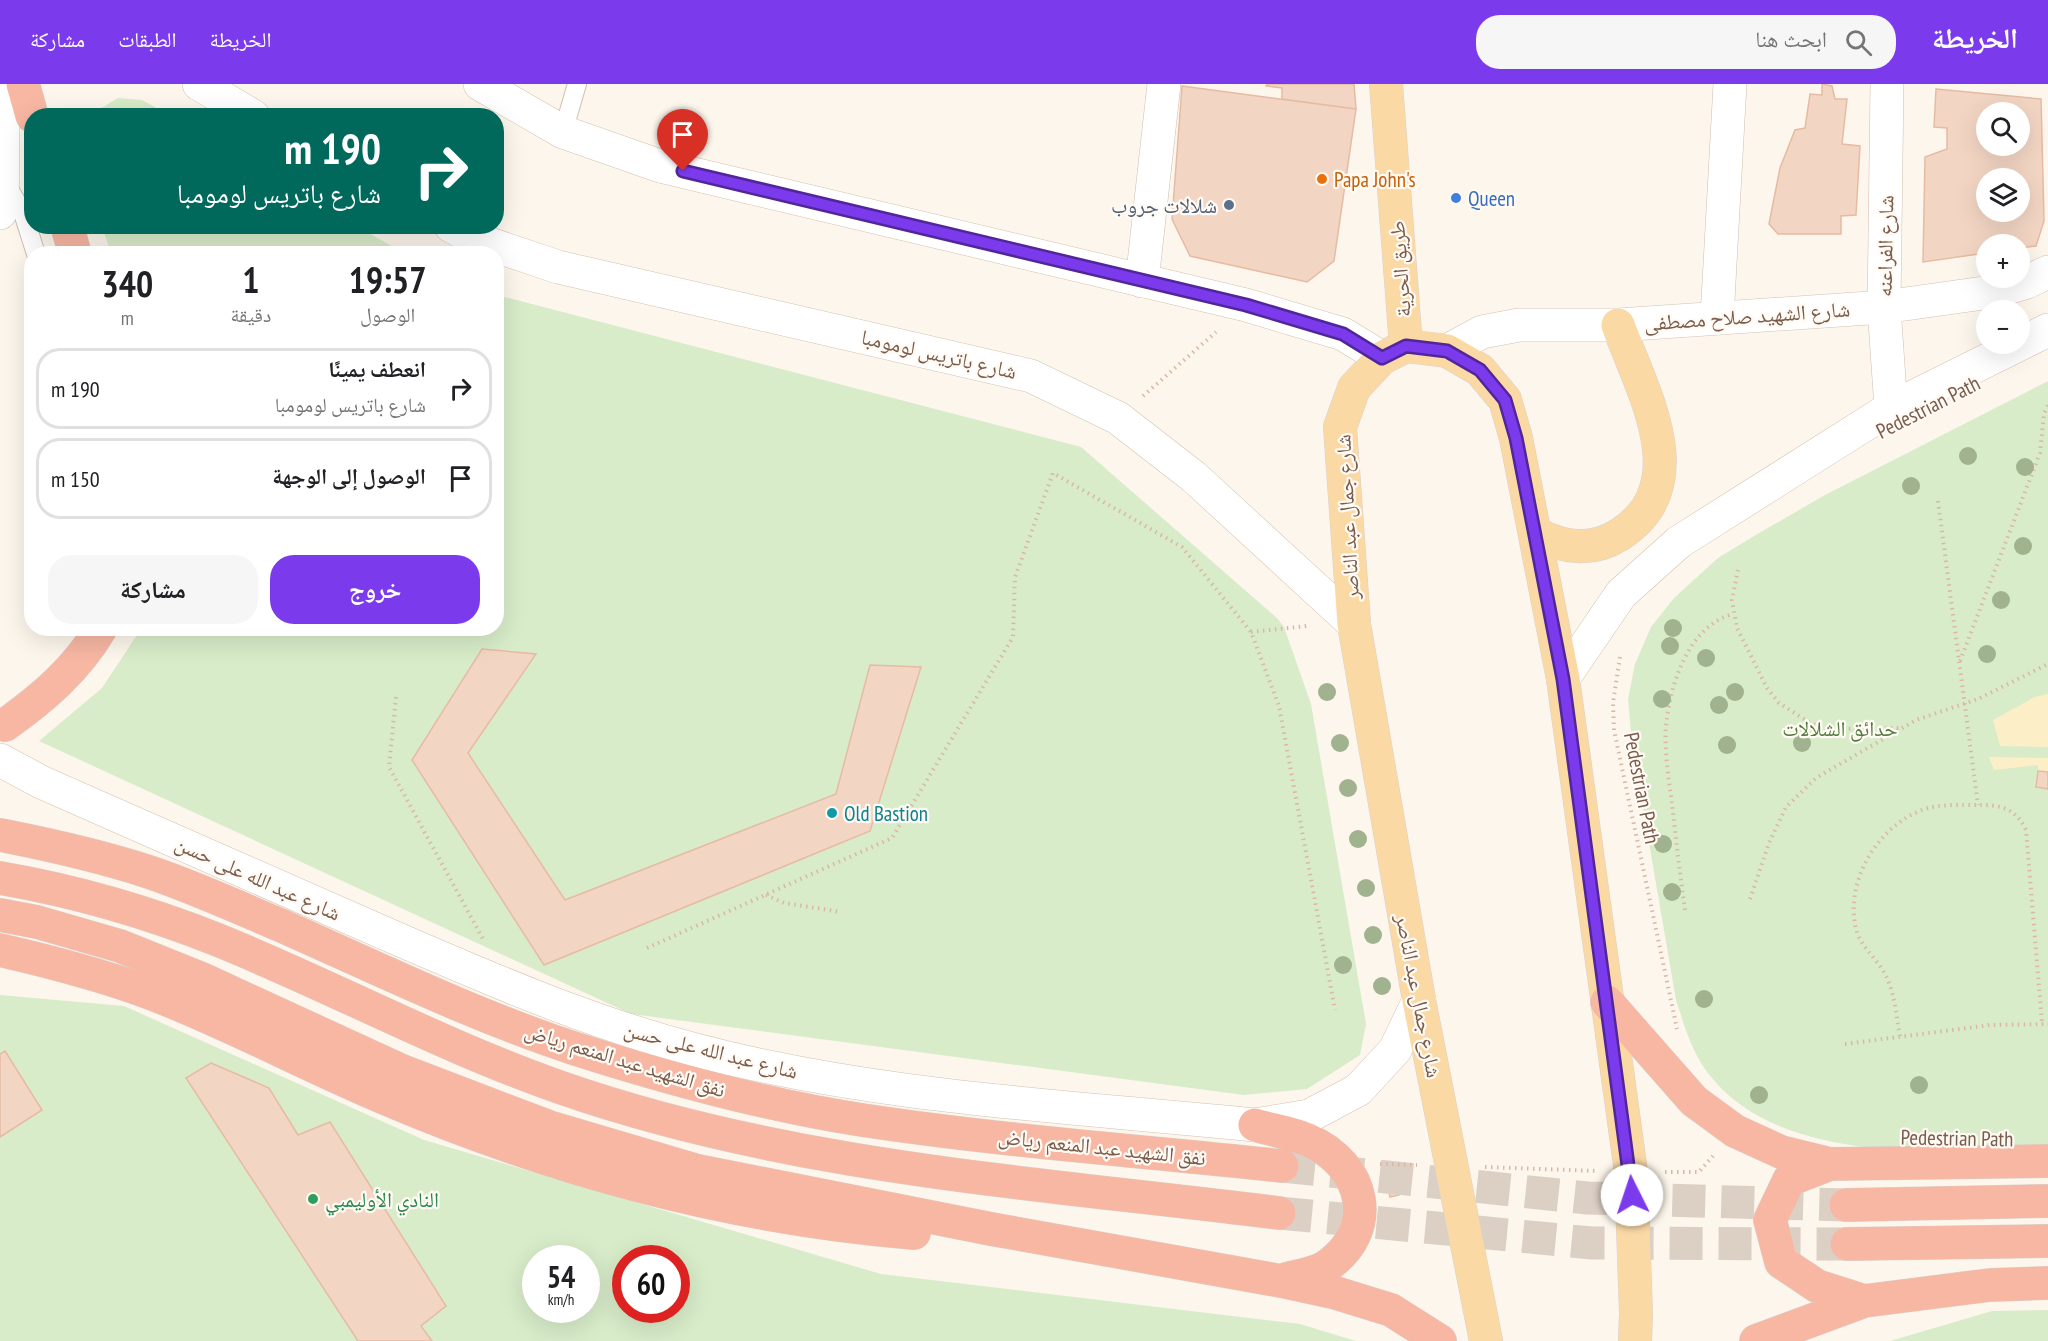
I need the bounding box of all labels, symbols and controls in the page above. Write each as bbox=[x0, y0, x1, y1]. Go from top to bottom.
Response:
search box bbox=[1476, 15, 1896, 69]
text: الخريطة bbox=[1932, 19, 2018, 56]
text: ابحث هنا bbox=[1755, 25, 1827, 53]
text: مشاركة bbox=[30, 26, 85, 53]
text: الطبقات bbox=[118, 26, 177, 53]
text: الخريطة bbox=[210, 26, 271, 53]
icon: search bbox=[1842, 26, 1875, 59]
map controls bbox=[1976, 102, 2030, 354]
button: search bbox=[1976, 102, 2030, 156]
pin bbox=[657, 109, 708, 171]
icon: arrive bbox=[666, 118, 699, 151]
text: 190 m bbox=[284, 121, 381, 176]
icon: right bbox=[402, 132, 480, 210]
place label: Papa John's bbox=[1334, 166, 1416, 193]
button: layers bbox=[1976, 168, 2030, 222]
marker: Papa John's bbox=[1315, 172, 1329, 186]
text: شارع باتريس لومومبا bbox=[177, 176, 381, 210]
place label: Queen bbox=[1468, 185, 1515, 212]
marker: Queen bbox=[1449, 191, 1463, 205]
place label: شلالات جروب bbox=[1111, 192, 1217, 219]
street label: شارع الفراعنه bbox=[1871, 195, 1899, 297]
marker: شلالات جروب bbox=[1222, 198, 1236, 212]
street label: طريق الحرية bbox=[1383, 220, 1417, 318]
button: + bbox=[1976, 234, 2030, 288]
text: 1 bbox=[242, 256, 259, 303]
text: 19:57 bbox=[349, 256, 427, 303]
text: 340 bbox=[101, 260, 153, 307]
street label: شارع الشهيد صلاح مصطفى bbox=[1643, 295, 1851, 337]
button: − bbox=[1976, 300, 2030, 354]
text: دقيقة bbox=[231, 302, 271, 328]
text: الوصول bbox=[360, 302, 415, 328]
text: m bbox=[121, 305, 134, 331]
street label: شارع باتريس لومومبا bbox=[859, 323, 1019, 385]
text: انعطف يمينًا bbox=[328, 355, 426, 383]
street label: Pedestrian Path bbox=[1872, 369, 1984, 445]
icon: right bbox=[444, 372, 477, 405]
text: 190 m bbox=[51, 375, 100, 403]
text: شارع باتريس لومومبا bbox=[275, 392, 426, 418]
street label: شارع جمال عبد الناصر bbox=[1329, 434, 1365, 601]
text: الوصول إلى الوجهة bbox=[272, 462, 426, 490]
icon: arrive bbox=[444, 462, 477, 495]
text: 150 m bbox=[51, 465, 100, 493]
button: مشاركة bbox=[48, 555, 258, 624]
button: خروج bbox=[270, 555, 480, 624]
park label: حدائق الشلالات bbox=[1782, 715, 1898, 742]
street label: Pedestrian Path bbox=[1618, 730, 1666, 846]
place label: Old Bastion bbox=[844, 800, 928, 827]
marker: Old Bastion bbox=[825, 806, 839, 820]
street label: شارع عبد الله على حسن bbox=[171, 829, 345, 927]
street label: شارع جمال عبد الناصر bbox=[1390, 911, 1448, 1080]
street label: شارع عبد الله على حسن bbox=[621, 1015, 801, 1085]
street label: نفق الشهيد عبد المنعم رياض bbox=[521, 1017, 729, 1104]
street label: نفق الشهيد عبد المنعم رياض bbox=[997, 1123, 1207, 1172]
street label: Pedestrian Path bbox=[1900, 1124, 2014, 1152]
position arrow bbox=[1600, 1163, 1664, 1227]
place label: النادي الأوليمبي bbox=[325, 1186, 439, 1216]
marker: النادي الأوليمبي bbox=[306, 1192, 320, 1206]
speed limit sign: 60 bbox=[612, 1245, 690, 1323]
text: 54 bbox=[547, 1257, 575, 1296]
text: km/h bbox=[548, 1290, 574, 1309]

